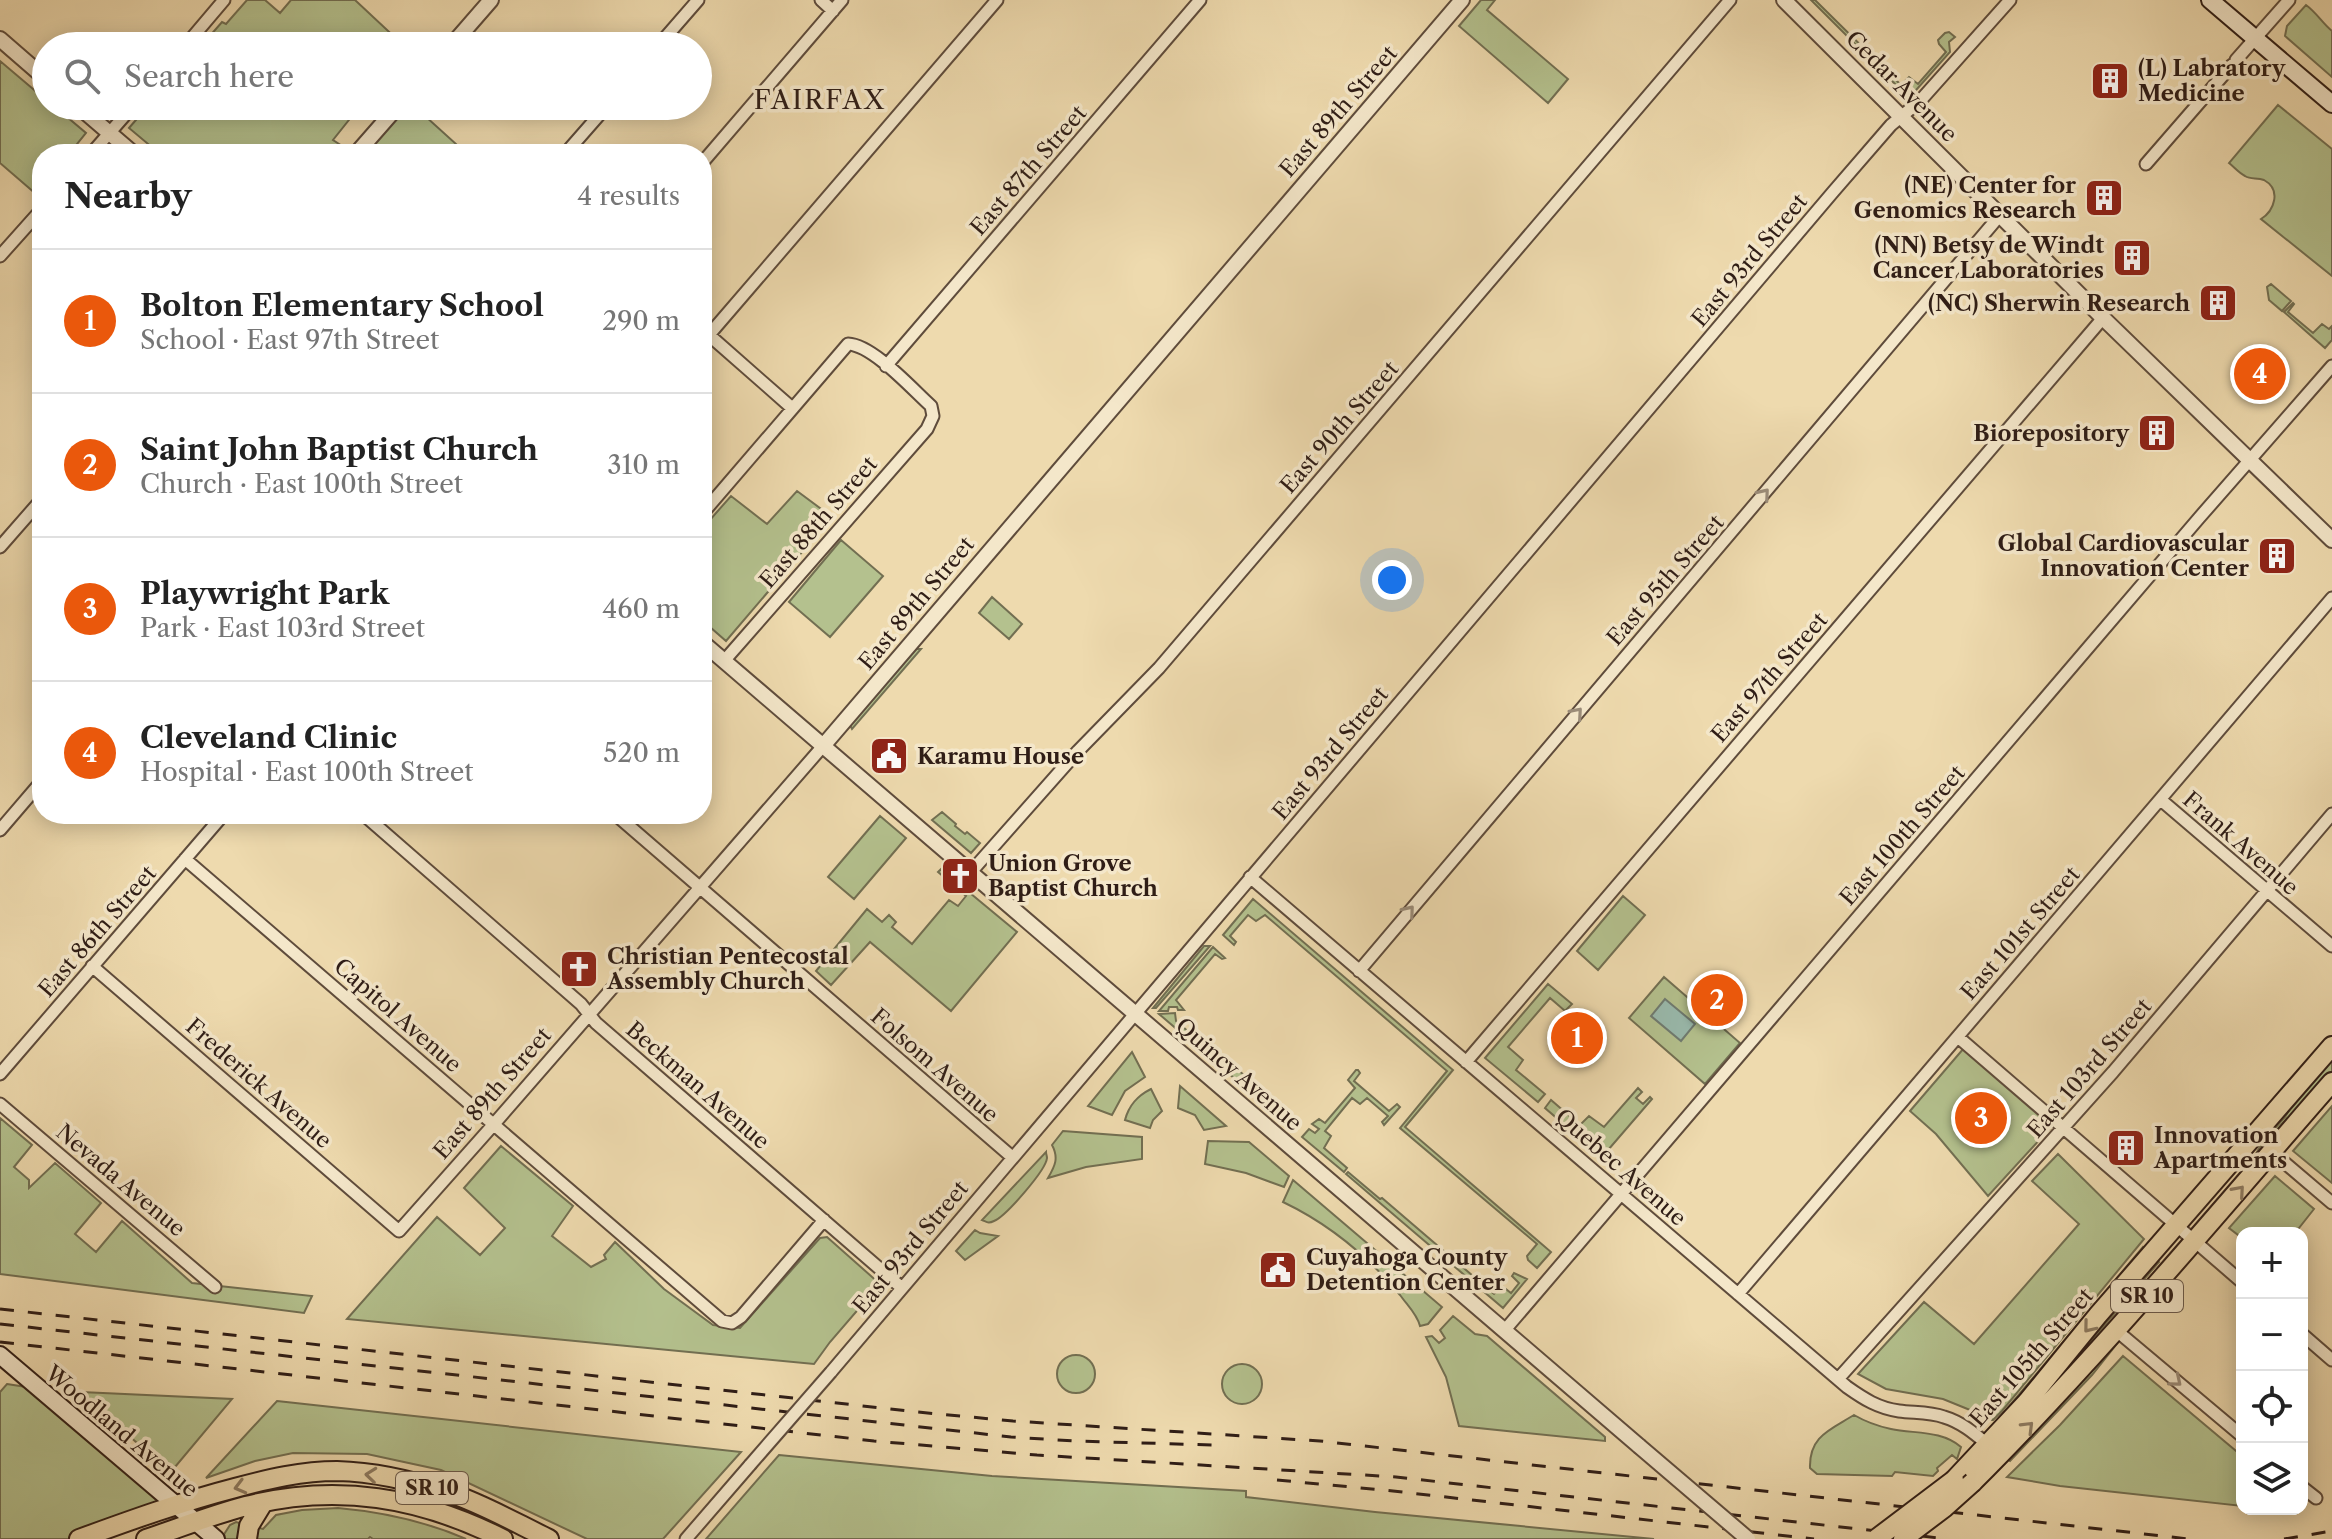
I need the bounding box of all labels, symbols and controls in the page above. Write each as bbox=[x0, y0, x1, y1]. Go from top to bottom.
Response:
street label: Cedar Avenue bbox=[1840, 25, 1963, 148]
search box bbox=[32, 32, 712, 120]
street label: East 89th Street bbox=[1274, 40, 1403, 183]
icon: search bbox=[60, 54, 104, 98]
place label: (L) Labratory Medicine bbox=[2138, 55, 2286, 107]
text: Search here bbox=[124, 58, 294, 95]
building icon: (L) Labratory Medicine bbox=[2089, 60, 2131, 102]
district label: FAIRFAX bbox=[754, 84, 886, 116]
street label: East 87th Street bbox=[965, 100, 1092, 241]
place label: (NE) Center for Genomics Research bbox=[1854, 172, 2076, 224]
text: Nearby bbox=[64, 175, 192, 217]
building icon: (NE) Center for Genomics Research bbox=[2083, 177, 2125, 219]
text: 4 results bbox=[577, 180, 680, 212]
street label: East 93rd Street bbox=[1686, 188, 1813, 332]
place label: (NN) Betsy de Windt Cancer Laboratories bbox=[1873, 232, 2104, 284]
building icon: (NN) Betsy de Windt Cancer Laboratories bbox=[2111, 237, 2153, 279]
building icon: (NC) Sherwin Research bbox=[2197, 282, 2239, 324]
text: Bolton Elementary School bbox=[140, 287, 544, 324]
place label: (NC) Sherwin Research bbox=[1928, 290, 2190, 317]
text: 1 bbox=[84, 305, 96, 337]
text: 290 m bbox=[602, 305, 680, 337]
text: School · East 97th Street bbox=[140, 324, 439, 356]
pin: 4 bbox=[2234, 344, 2286, 404]
street label: East 90th Street bbox=[1275, 355, 1404, 499]
building icon: Biorepository bbox=[2136, 412, 2178, 454]
place label: Biorepository bbox=[1973, 420, 2129, 447]
text: Saint John Baptist Church bbox=[140, 431, 538, 468]
text: 2 bbox=[82, 449, 98, 481]
text: 310 m bbox=[607, 449, 680, 481]
street label: East 88th Street bbox=[754, 451, 883, 594]
text: Church · East 100th Street bbox=[140, 468, 463, 500]
one-way arrow bbox=[1754, 489, 1769, 503]
street label: East 95th Street bbox=[1601, 509, 1730, 651]
place label: Global Cardiovascular Innovation Center bbox=[1997, 530, 2249, 582]
street label: East 89th Street bbox=[853, 531, 980, 675]
building icon: Global Cardiovascular Innovation Center bbox=[2256, 535, 2298, 577]
your location bbox=[1372, 560, 1412, 600]
text: Playwright Park bbox=[140, 575, 389, 612]
text: 3 bbox=[83, 593, 97, 625]
text: 460 m bbox=[602, 593, 680, 625]
street label: East 97th Street bbox=[1706, 607, 1833, 748]
text: Park · East 103rd Street bbox=[140, 612, 425, 644]
street label: East 93rd Street bbox=[1267, 681, 1394, 825]
one-way arrow bbox=[1567, 708, 1582, 722]
text: Cleveland Clinic bbox=[140, 719, 397, 756]
public building icon: Karamu House bbox=[868, 735, 910, 777]
text: 4 bbox=[82, 737, 98, 769]
text: 520 m bbox=[603, 737, 680, 769]
place label: Karamu House bbox=[917, 743, 1084, 770]
text: Hospital · East 100th Street bbox=[140, 756, 474, 788]
street label: East 100th Street bbox=[1834, 760, 1971, 911]
street label: Frank Avenue bbox=[2177, 786, 2304, 901]
place label: Union Grove Baptist Church bbox=[988, 850, 1158, 902]
church icon: Union Grove Baptist Church bbox=[939, 855, 981, 897]
street label: East 86th Street bbox=[33, 860, 162, 1003]
street label: East 101st Street bbox=[1955, 861, 2086, 1005]
one-way arrow bbox=[1399, 906, 1414, 920]
place label: Christian Pentecostal Assembly Church bbox=[606, 943, 849, 995]
church icon: Christian Pentecostal Assembly Church bbox=[558, 948, 600, 990]
street label: Capitol Avenue bbox=[329, 953, 467, 1078]
pin: 2 bbox=[1691, 970, 1743, 1030]
street label: East 103rd Street bbox=[2022, 993, 2157, 1144]
street label: Folsom Avenue bbox=[865, 1003, 1004, 1128]
pin: 1 bbox=[1551, 1008, 1603, 1068]
street label: Quincy Avenue bbox=[1170, 1012, 1307, 1136]
street label: Frederick Avenue bbox=[180, 1013, 337, 1154]
street label: Beckman Avenue bbox=[621, 1016, 775, 1155]
street label: East 89th Street bbox=[428, 1022, 557, 1165]
pin: 3 bbox=[1955, 1088, 2007, 1148]
street label: Quebec Avenue bbox=[1550, 1103, 1692, 1232]
street label: Nevada Avenue bbox=[51, 1119, 191, 1242]
place label: Innovation Apartments bbox=[2153, 1122, 2287, 1174]
building icon: Innovation Apartments bbox=[2105, 1127, 2147, 1169]
street label: East 93rd Street bbox=[847, 1175, 974, 1319]
one-way arrow bbox=[2229, 1185, 2243, 1200]
map controls bbox=[2236, 1227, 2308, 1515]
button: + bbox=[2236, 1227, 2308, 1299]
place label: Cuyahoga County Detention Center bbox=[1306, 1244, 1508, 1296]
public building icon: Cuyahoga County Detention Center bbox=[1257, 1249, 1299, 1291]
road number: SR 10 bbox=[2111, 1280, 2183, 1312]
street label: East 105th Street bbox=[1964, 1282, 2099, 1432]
button: − bbox=[2236, 1299, 2308, 1371]
one-way arrow bbox=[2084, 1318, 2099, 1332]
street label: Woodland Avenue bbox=[39, 1359, 204, 1503]
one-way arrow bbox=[2167, 1371, 2182, 1386]
button: locate bbox=[2236, 1371, 2308, 1443]
one-way arrow bbox=[2019, 1421, 2033, 1436]
button: layers bbox=[2236, 1443, 2308, 1515]
one-way arrow bbox=[365, 1466, 378, 1483]
road number: SR 10 bbox=[396, 1472, 468, 1504]
one-way arrow bbox=[233, 1477, 247, 1494]

